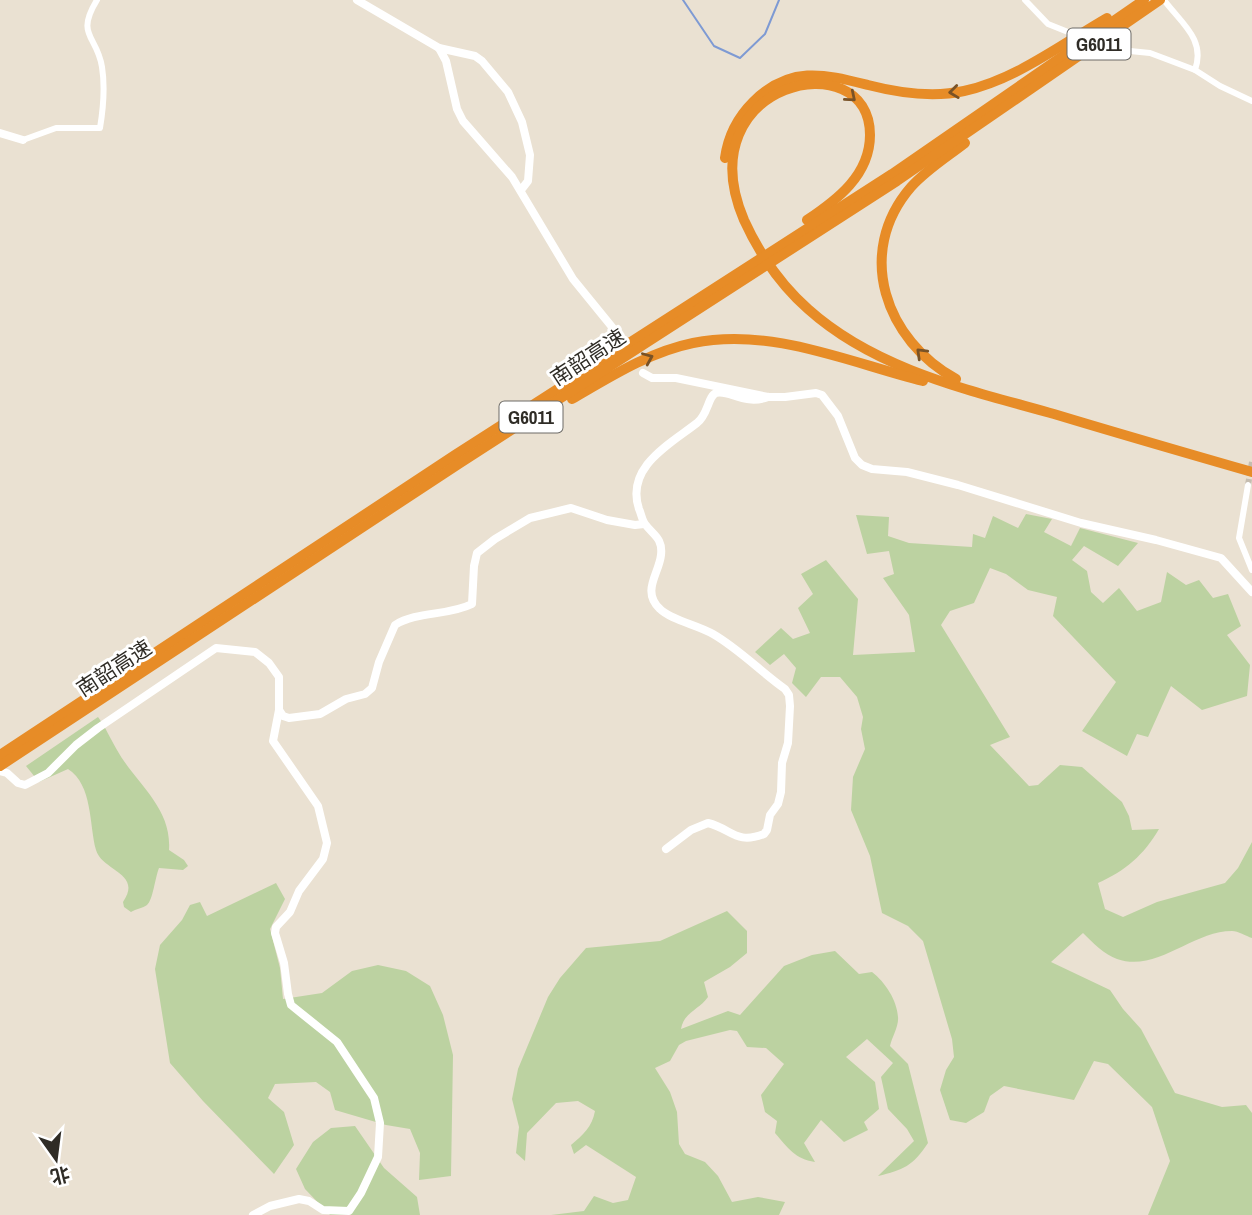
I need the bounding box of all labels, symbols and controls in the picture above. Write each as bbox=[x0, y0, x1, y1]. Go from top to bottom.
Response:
road number: G6011 bbox=[1068, 28, 1130, 60]
one-way arrow bbox=[948, 85, 960, 100]
one-way arrow bbox=[843, 89, 856, 101]
street label: 南韶高速 bbox=[545, 322, 631, 392]
one-way arrow bbox=[916, 349, 929, 362]
one-way arrow bbox=[642, 353, 654, 367]
road number: G6011 bbox=[500, 402, 562, 432]
street label: 南韶高速 bbox=[71, 633, 157, 703]
north arrow bbox=[21, 1124, 91, 1194]
text: 北 bbox=[48, 1161, 72, 1190]

